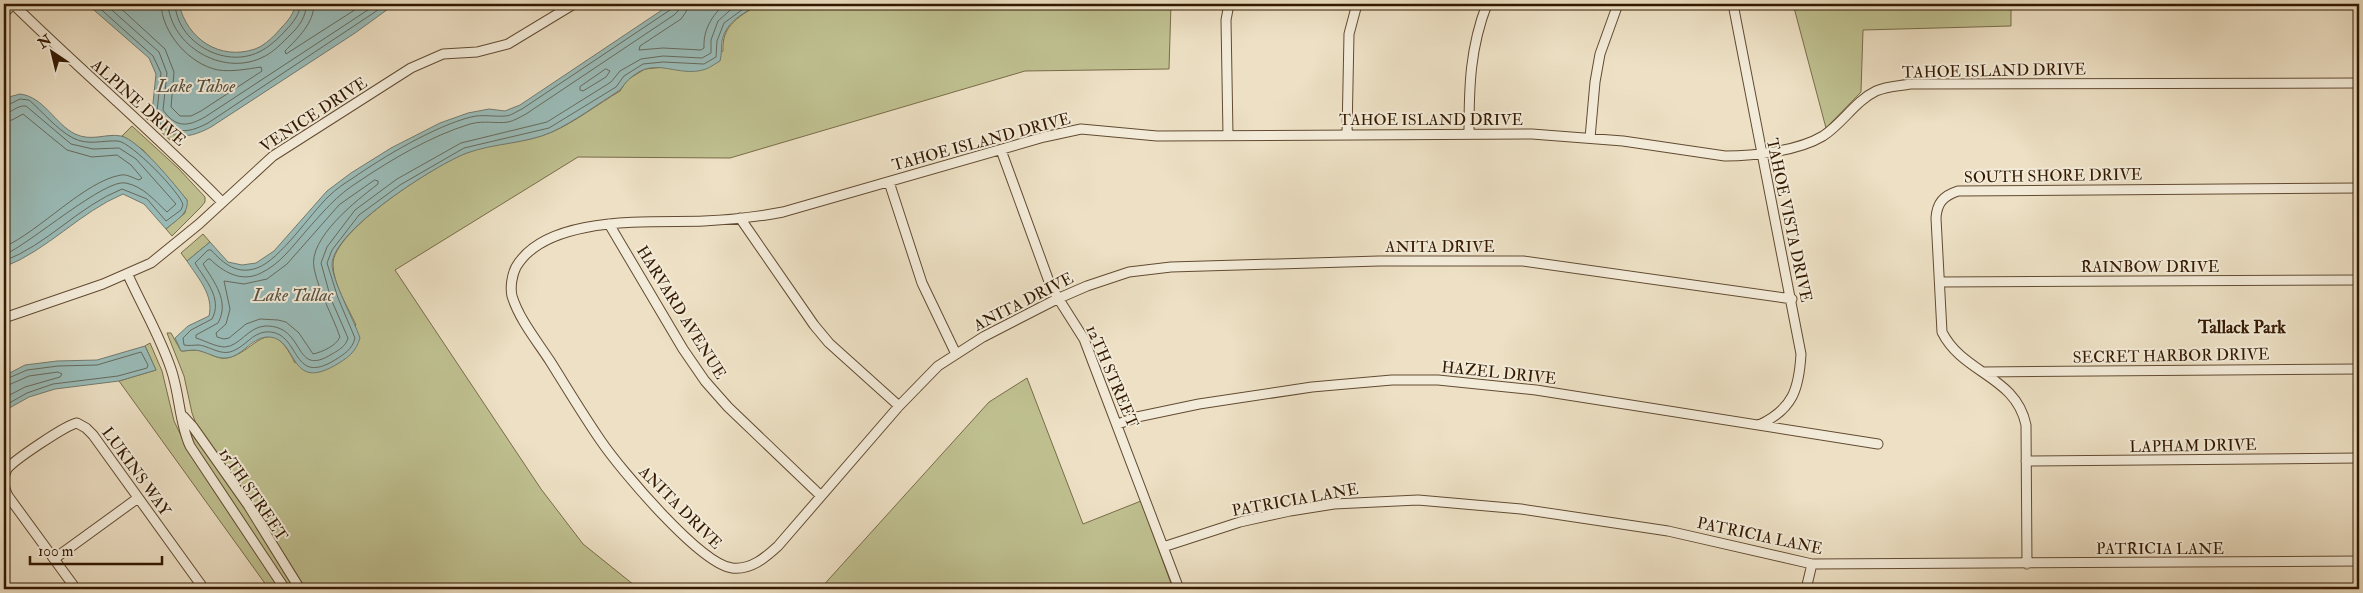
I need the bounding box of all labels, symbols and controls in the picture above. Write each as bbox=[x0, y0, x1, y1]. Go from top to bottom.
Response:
north arrow bbox=[28, 28, 78, 78]
text: N bbox=[34, 31, 55, 53]
street label: ALPINE DRIVE bbox=[86, 54, 190, 150]
street label: TAHOE ISLAND DRIVE bbox=[1902, 59, 2086, 83]
street label: VENICE DRIVE bbox=[256, 73, 371, 157]
water label: Lake Tahoe bbox=[156, 75, 236, 98]
street label: TAHOE ISLAND DRIVE bbox=[890, 108, 1073, 175]
street label: TAHOE ISLAND DRIVE bbox=[1339, 110, 1523, 130]
street label: TAHOE VISTA DRIVE bbox=[1762, 136, 1816, 304]
street label: SOUTH SHORE DRIVE bbox=[1964, 164, 2142, 188]
street label: ANITA DRIVE bbox=[1384, 237, 1495, 257]
street label: HARVARD AVENUE bbox=[632, 242, 730, 383]
street label: RAINBOW DRIVE bbox=[2081, 257, 2219, 277]
street label: ANITA DRIVE bbox=[969, 268, 1077, 336]
water label: Lake Tallac bbox=[252, 284, 334, 307]
district label: Tallack Park bbox=[2197, 316, 2286, 339]
street label: 12TH STREET bbox=[1082, 322, 1143, 431]
street label: SECRET HARBOR DRIVE bbox=[2072, 344, 2270, 368]
street label: HAZEL DRIVE bbox=[1441, 357, 1557, 389]
street label: LUKINS WAY bbox=[97, 423, 176, 521]
street label: LAPHAM DRIVE bbox=[2129, 435, 2257, 457]
street label: 15TH STREET bbox=[215, 444, 292, 545]
street label: ANITA DRIVE bbox=[634, 461, 726, 553]
street label: PATRICIA LANE bbox=[1230, 479, 1360, 521]
street label: PATRICIA LANE bbox=[1695, 513, 1824, 559]
scale bar bbox=[30, 533, 162, 565]
street label: PATRICIA LANE bbox=[2096, 539, 2224, 559]
text: 100 m bbox=[38, 542, 74, 561]

